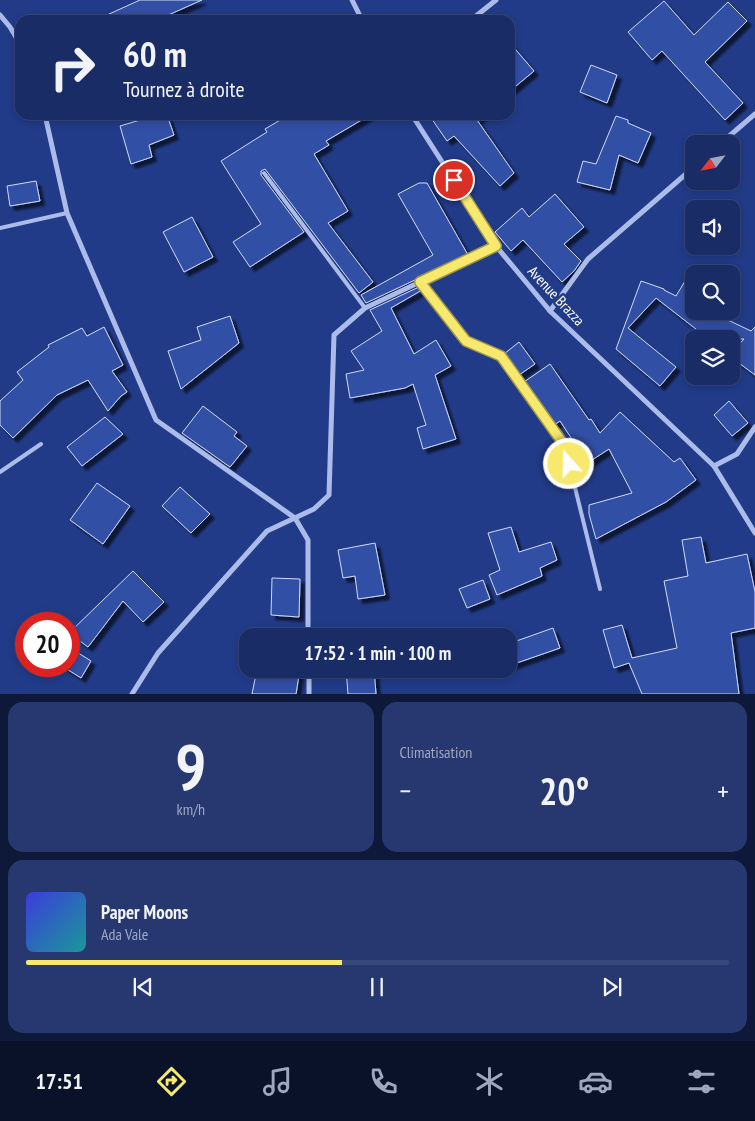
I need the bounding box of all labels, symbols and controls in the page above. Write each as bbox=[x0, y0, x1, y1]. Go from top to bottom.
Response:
text: 60 m bbox=[123, 31, 187, 77]
icon: right bbox=[40, 35, 105, 100]
text: Tournez à droite bbox=[123, 75, 245, 103]
north arrow bbox=[685, 135, 740, 190]
map controls bbox=[685, 135, 740, 385]
pin bbox=[433, 159, 475, 201]
icon: arrive bbox=[440, 166, 468, 194]
button: sound bbox=[685, 200, 740, 255]
street label: Avenue Brazza bbox=[524, 262, 589, 330]
button: search bbox=[685, 265, 740, 320]
button: layers bbox=[685, 330, 740, 385]
position arrow bbox=[542, 437, 594, 489]
speed limit sign: 20 bbox=[15, 612, 80, 677]
text: 17:52 · 1 min · 100 m bbox=[305, 641, 451, 665]
text: 9 bbox=[175, 724, 206, 808]
text: Climatisation bbox=[400, 742, 472, 762]
text: 20° bbox=[539, 766, 589, 815]
text: − bbox=[400, 772, 411, 809]
text: + bbox=[717, 772, 729, 809]
text: km/h bbox=[177, 799, 205, 819]
text: Paper Moons bbox=[101, 900, 188, 924]
text: Ada Vale bbox=[101, 924, 148, 944]
icon: previous bbox=[129, 973, 157, 1001]
icon: pause bbox=[363, 973, 391, 1001]
icon: next bbox=[598, 973, 626, 1001]
icon: directions bbox=[154, 1064, 189, 1099]
icon: music bbox=[260, 1064, 295, 1099]
icon: phone bbox=[366, 1064, 401, 1099]
icon: climate bbox=[472, 1064, 507, 1099]
icon: car bbox=[578, 1064, 613, 1099]
icon: filters bbox=[684, 1064, 719, 1099]
text: 17:51 bbox=[36, 1067, 83, 1095]

